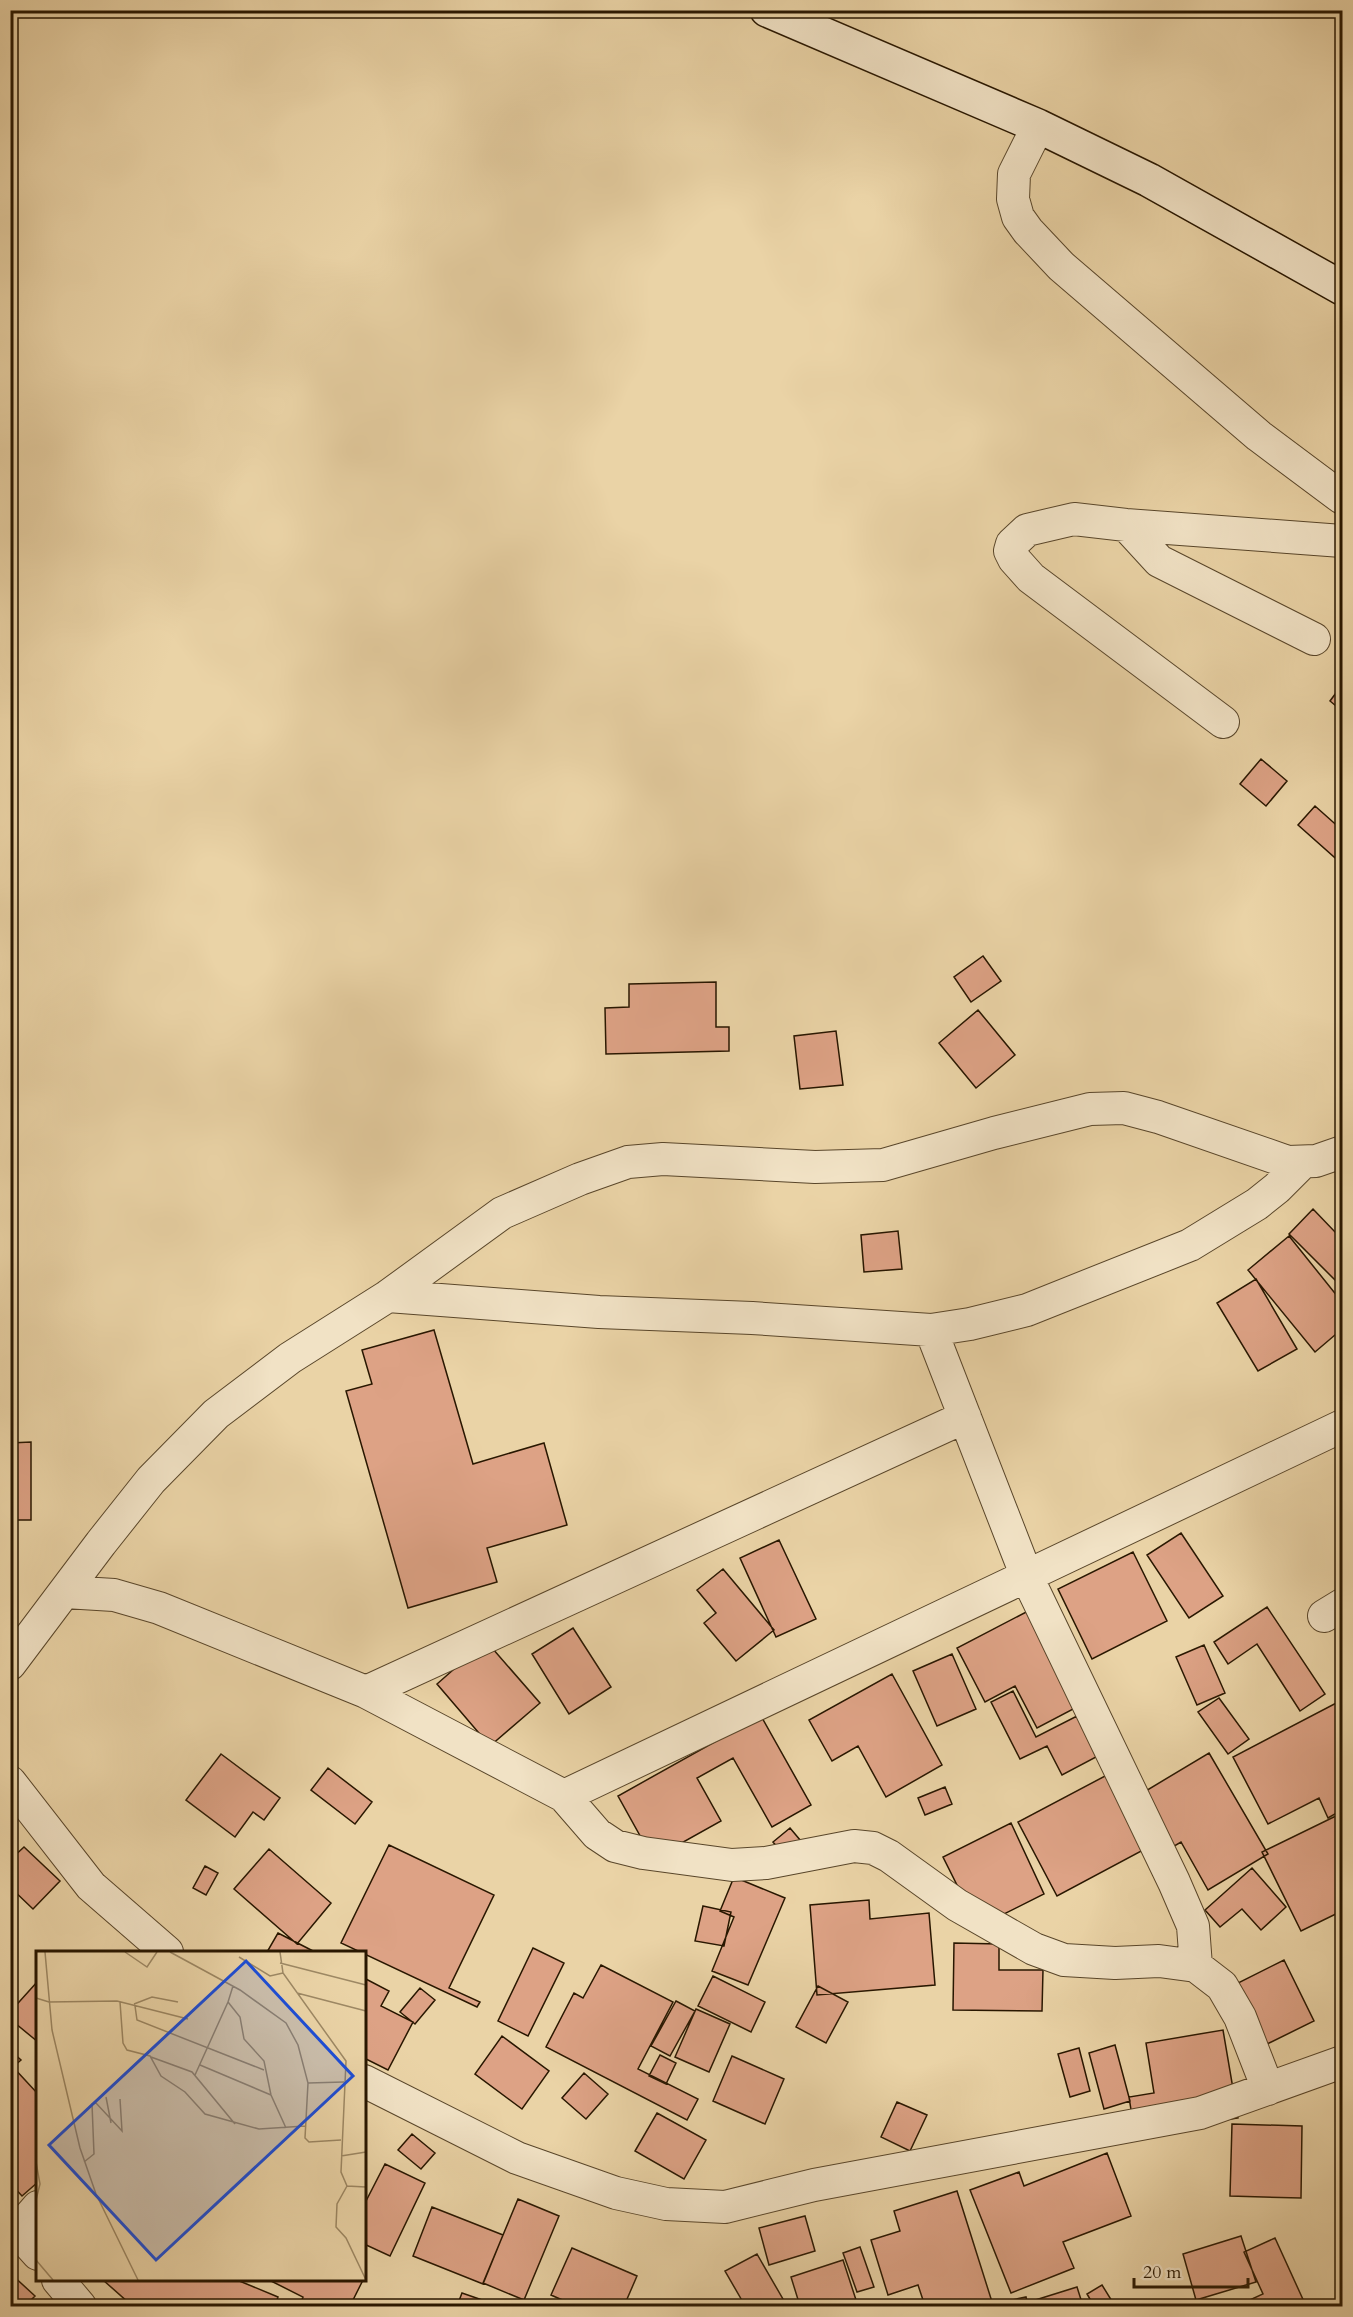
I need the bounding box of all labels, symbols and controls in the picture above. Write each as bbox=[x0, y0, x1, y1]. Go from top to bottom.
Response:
inset map bbox=[36, 1951, 366, 2281]
scale bar bbox=[1134, 2251, 1248, 2289]
text: 20 m bbox=[1143, 2260, 1182, 2285]

